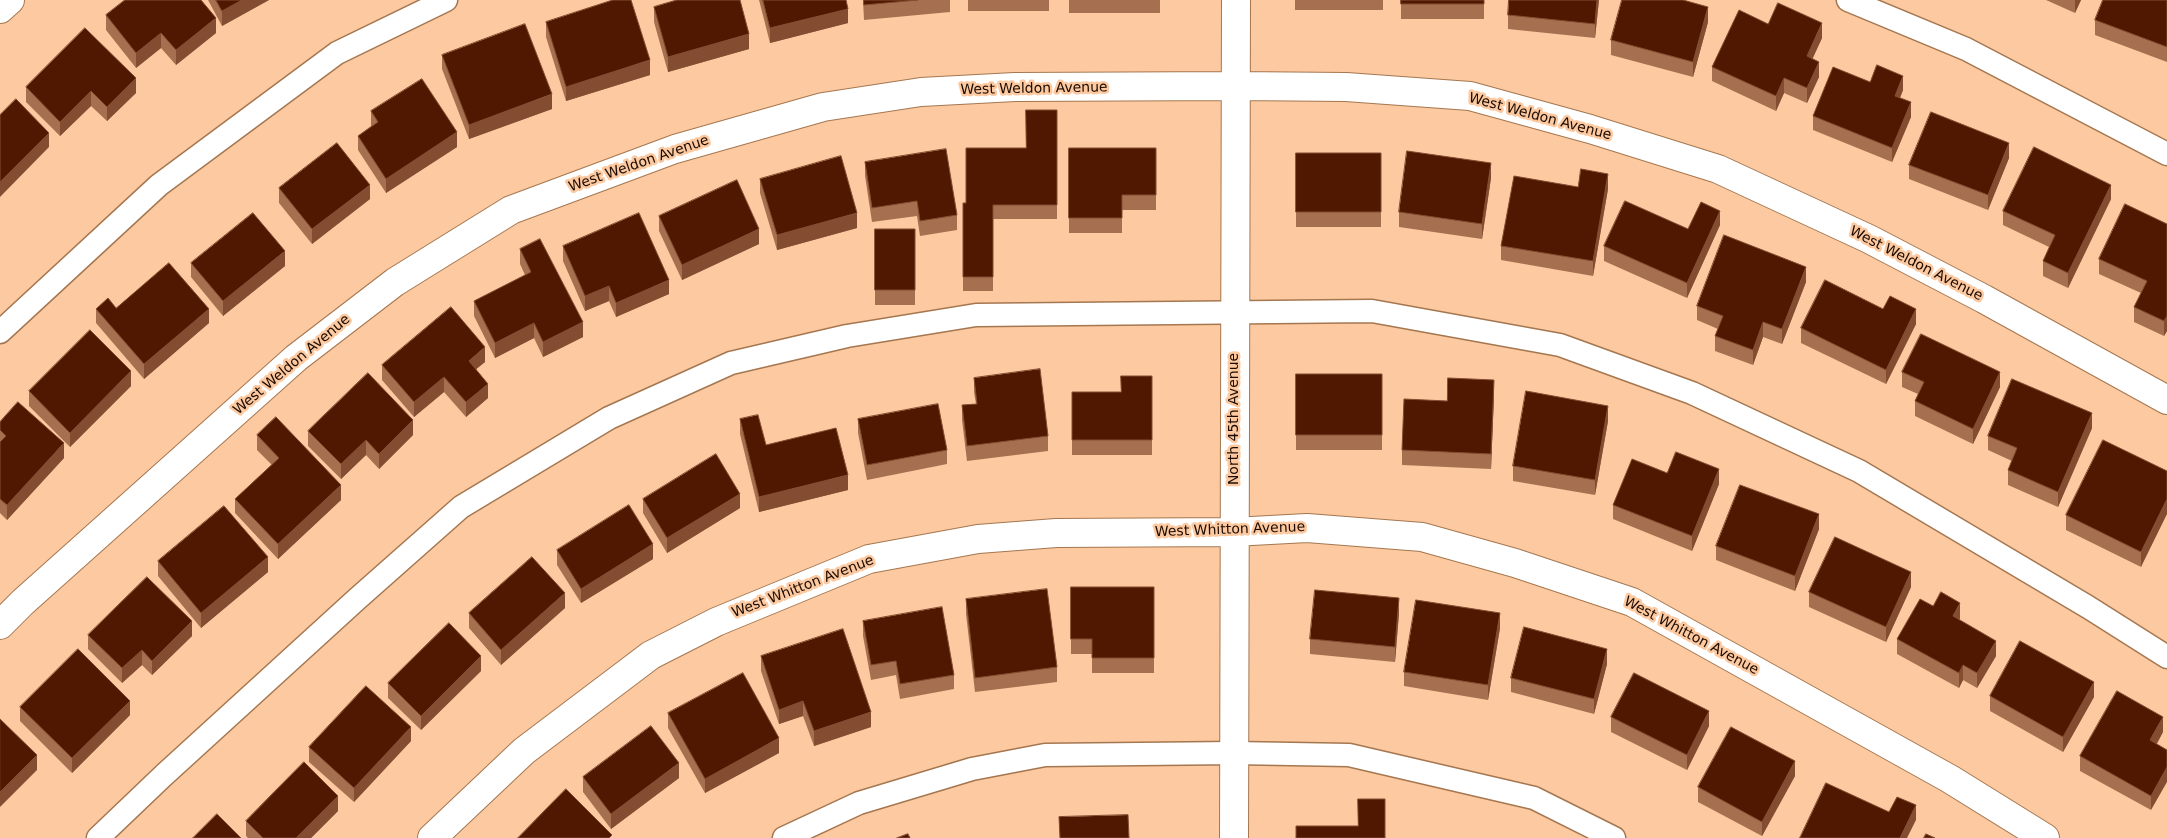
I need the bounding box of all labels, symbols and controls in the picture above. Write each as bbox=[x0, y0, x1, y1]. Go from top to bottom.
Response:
street label: West Weldon Avenue bbox=[960, 79, 1108, 99]
street label: West Weldon Avenue bbox=[1467, 90, 1613, 144]
street label: West Weldon Avenue bbox=[567, 132, 711, 196]
street label: West Weldon Avenue bbox=[1847, 223, 1985, 305]
street label: West Weldon Avenue bbox=[230, 311, 354, 419]
street label: North 45th Avenue bbox=[1226, 353, 1242, 485]
street label: West Whitton Avenue bbox=[1155, 519, 1305, 541]
street label: West Whitton Avenue bbox=[730, 552, 876, 622]
street label: West Whitton Avenue bbox=[1621, 593, 1761, 679]

